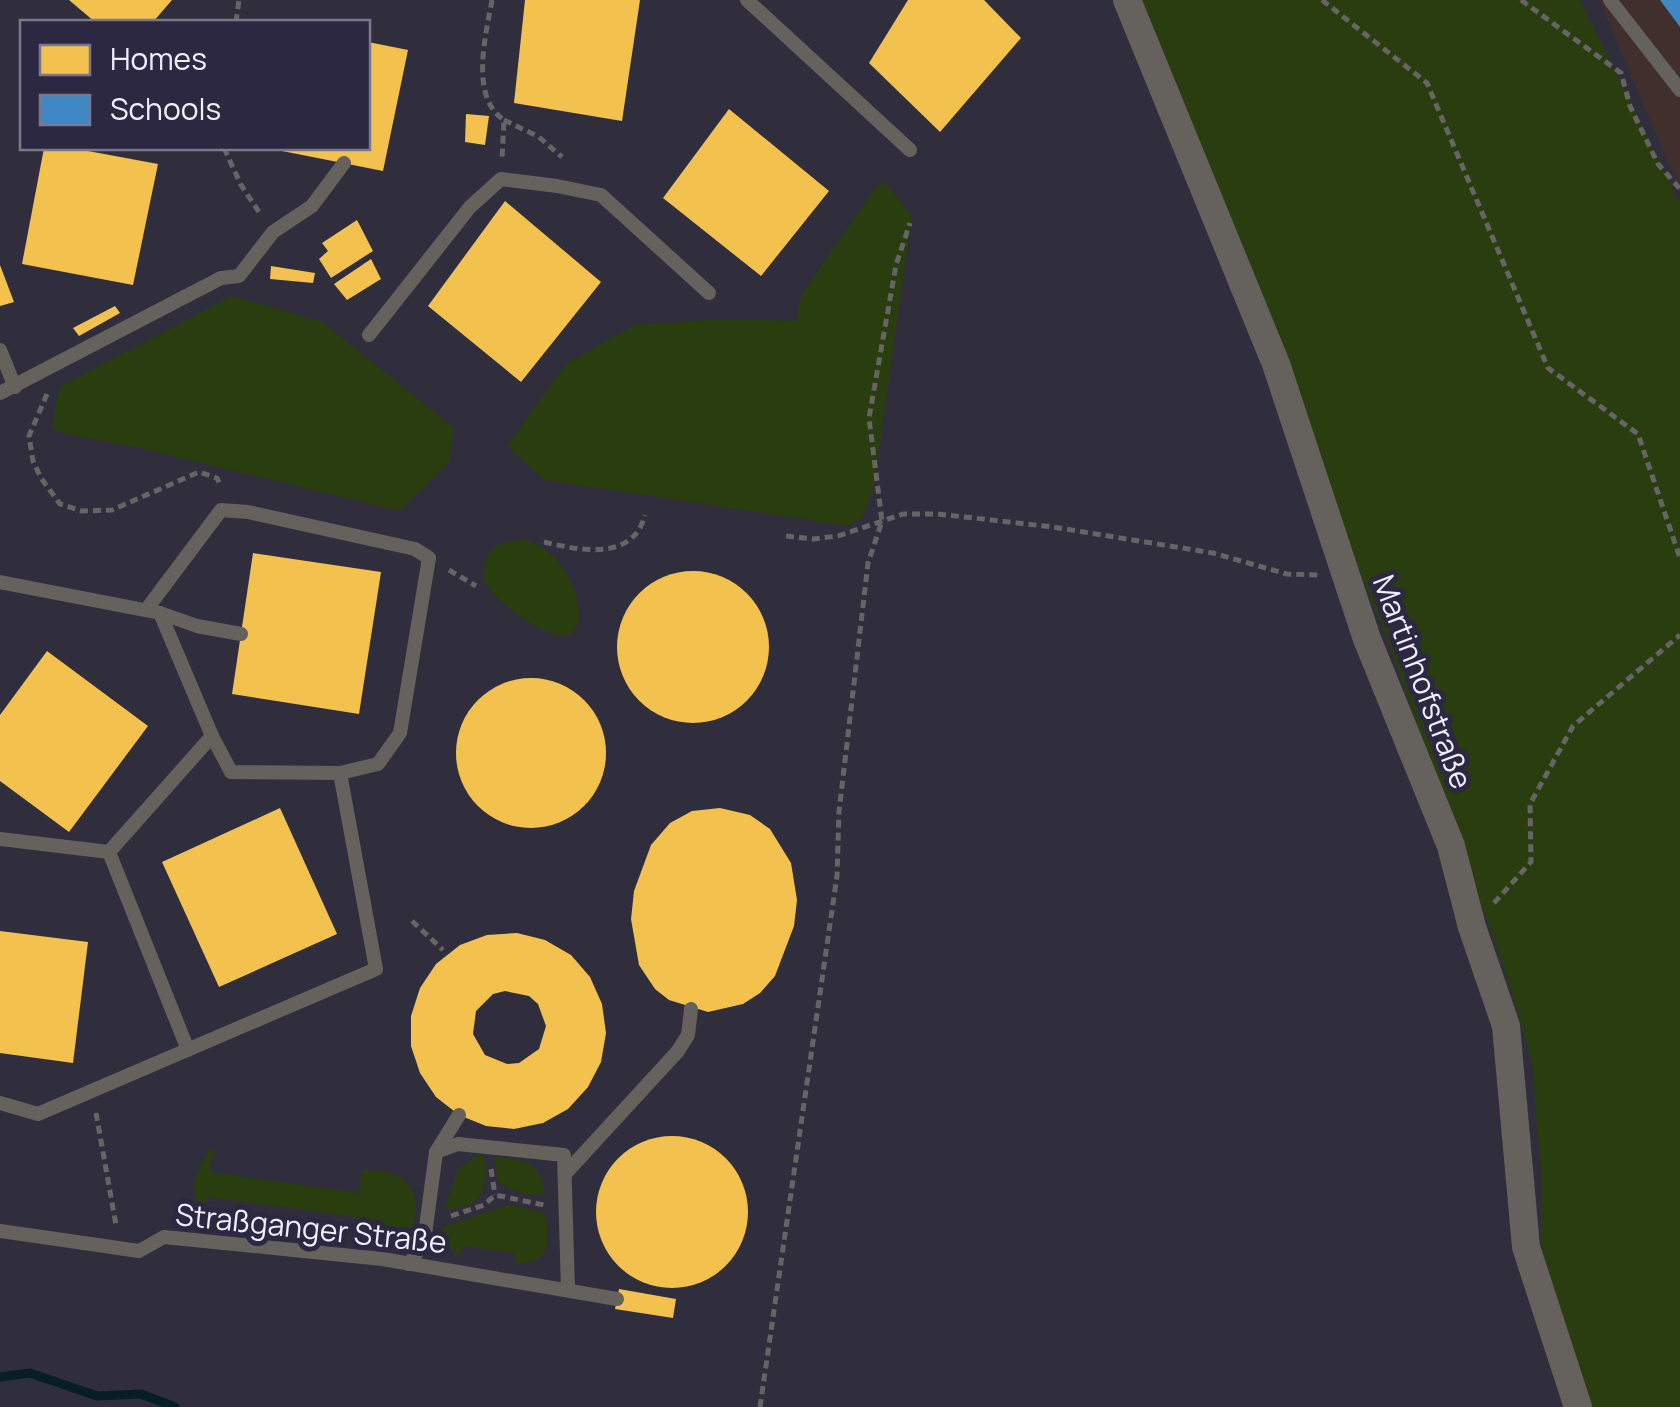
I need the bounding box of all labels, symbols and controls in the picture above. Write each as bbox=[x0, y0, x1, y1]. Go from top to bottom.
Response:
legend bbox=[20, 20, 370, 150]
text: Homes bbox=[110, 38, 207, 79]
text: Schools bbox=[110, 88, 221, 129]
street label: Martinhofstraße bbox=[1364, 569, 1483, 794]
street label: Straßganger Straße bbox=[173, 1193, 449, 1262]

